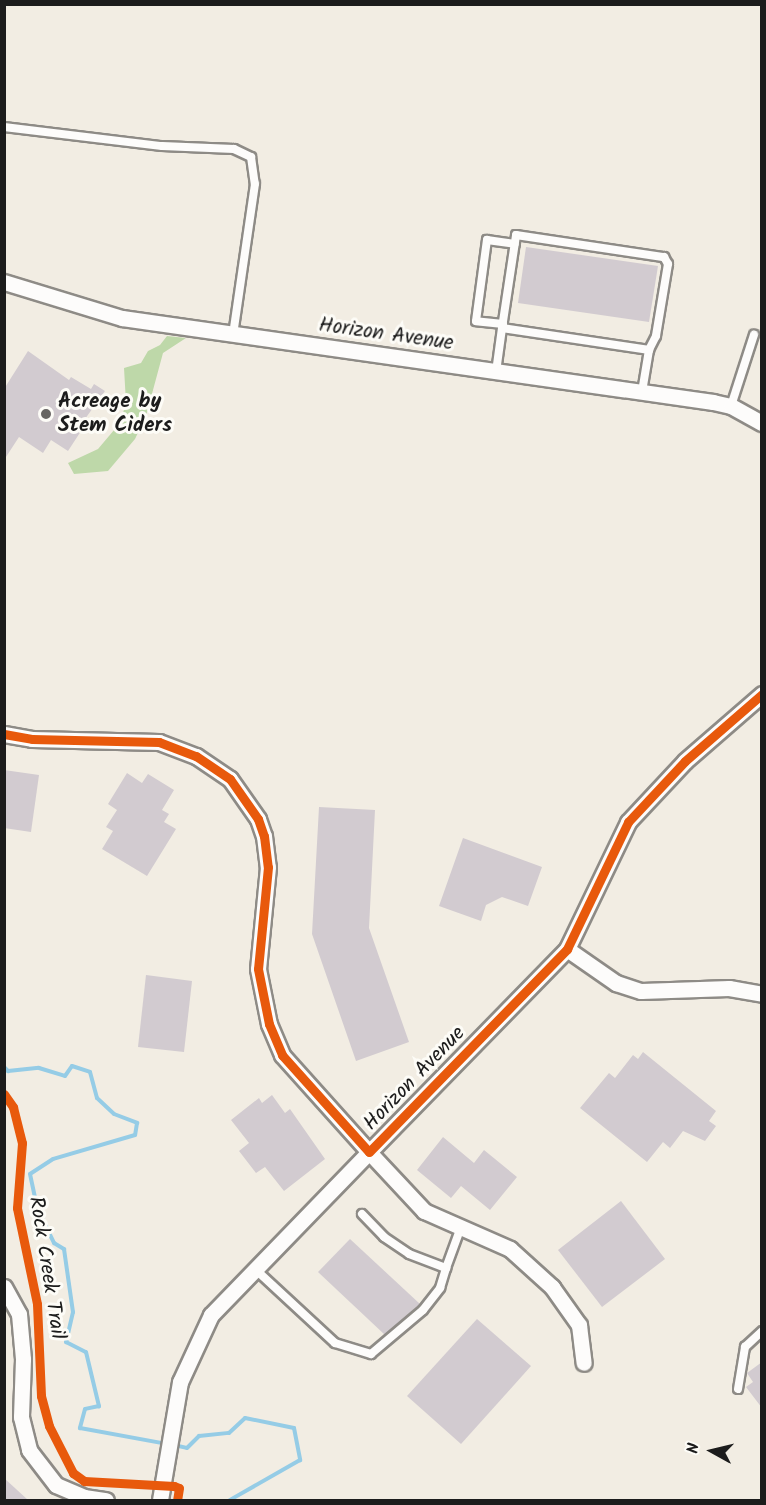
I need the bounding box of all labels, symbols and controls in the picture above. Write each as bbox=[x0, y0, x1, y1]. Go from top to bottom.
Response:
street label: Horizon Avenue bbox=[317, 313, 455, 357]
place label: Acreage by Stem Ciders bbox=[58, 389, 172, 439]
marker: Acreage by Stem Ciders bbox=[39, 407, 53, 421]
street label: Horizon Avenue bbox=[359, 1021, 471, 1137]
street label: Rock Creek Trail bbox=[22, 1195, 70, 1341]
north arrow bbox=[682, 1421, 742, 1481]
text: N bbox=[681, 1442, 707, 1455]

